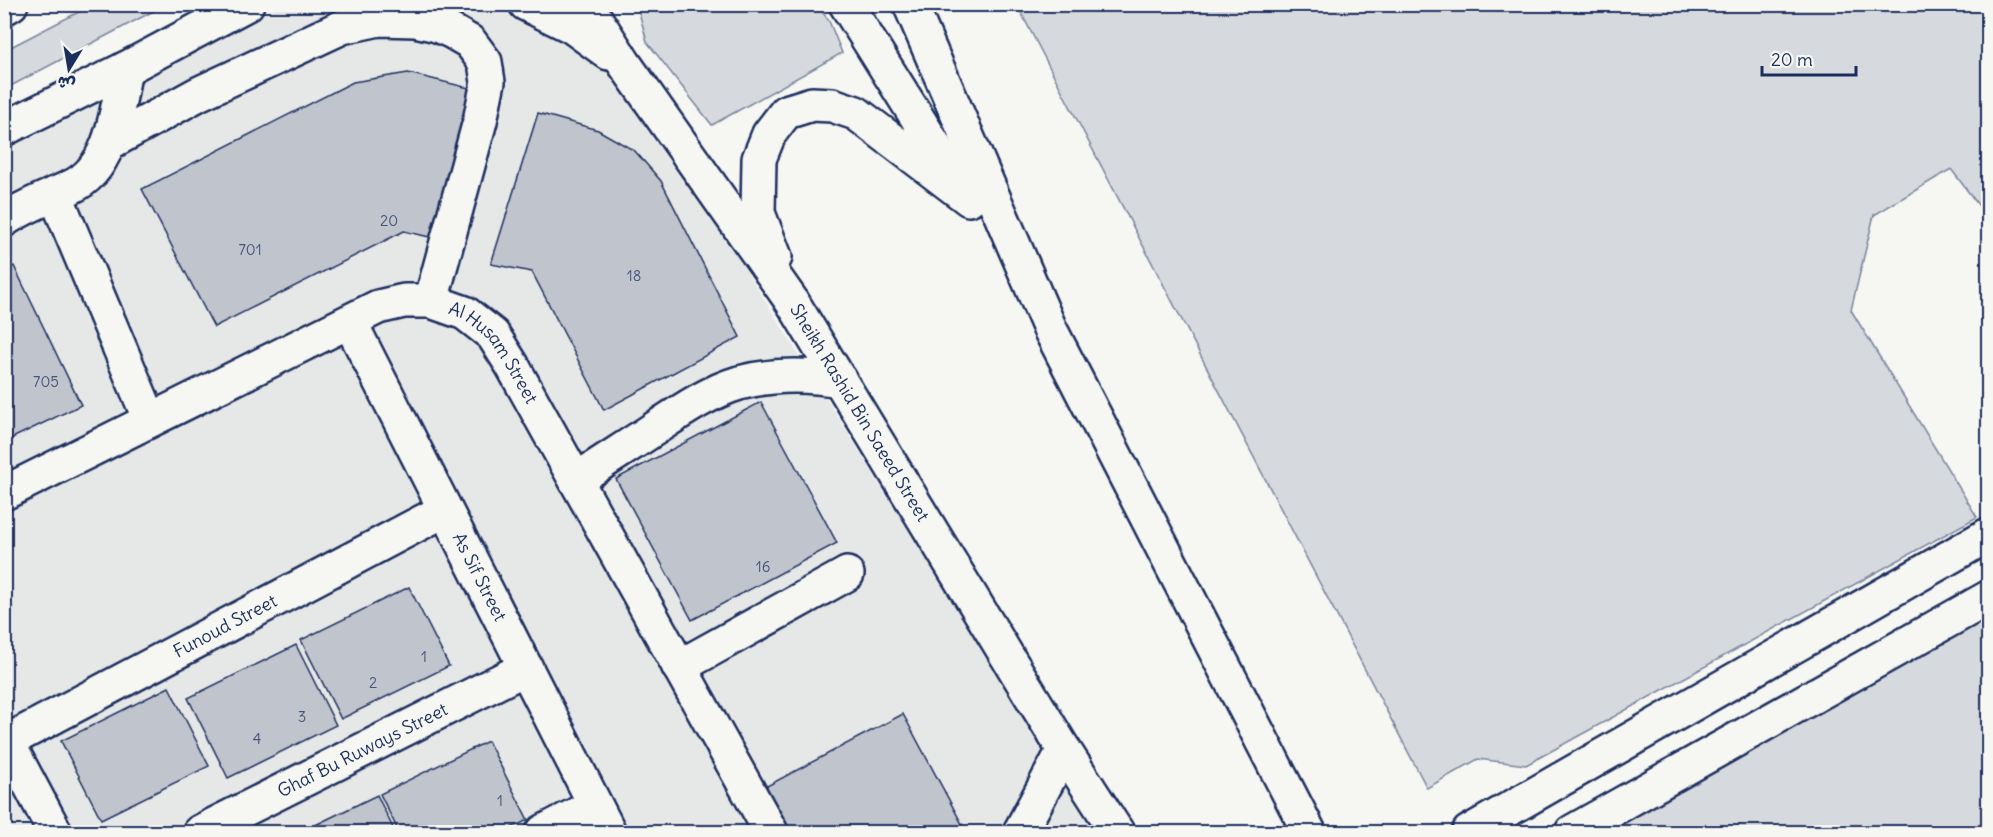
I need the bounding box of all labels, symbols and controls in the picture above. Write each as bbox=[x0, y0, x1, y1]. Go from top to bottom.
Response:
north arrow bbox=[39, 39, 99, 99]
scale bar bbox=[1762, 39, 1856, 77]
text: 20 m bbox=[1771, 48, 1813, 71]
text: ش bbox=[56, 72, 77, 95]
house number: 20 bbox=[380, 211, 398, 230]
house number: 701 bbox=[238, 240, 262, 259]
house number: 18 bbox=[627, 266, 641, 285]
street label: Al Husam Street bbox=[446, 296, 543, 407]
street label: Sheikh Rashid Bin Saeed Street bbox=[785, 299, 935, 525]
house number: 705 bbox=[33, 372, 59, 391]
street label: As Sif Street bbox=[448, 529, 512, 625]
house number: 16 bbox=[756, 557, 770, 576]
street label: Funoud Street bbox=[169, 589, 281, 663]
house number: 1 bbox=[421, 647, 427, 666]
house number: 2 bbox=[369, 673, 377, 692]
street label: Ghaf Bu Ruways Street bbox=[273, 697, 451, 802]
house number: 3 bbox=[298, 707, 306, 726]
house number: 4 bbox=[253, 729, 262, 748]
house number: 1 bbox=[497, 791, 503, 810]

